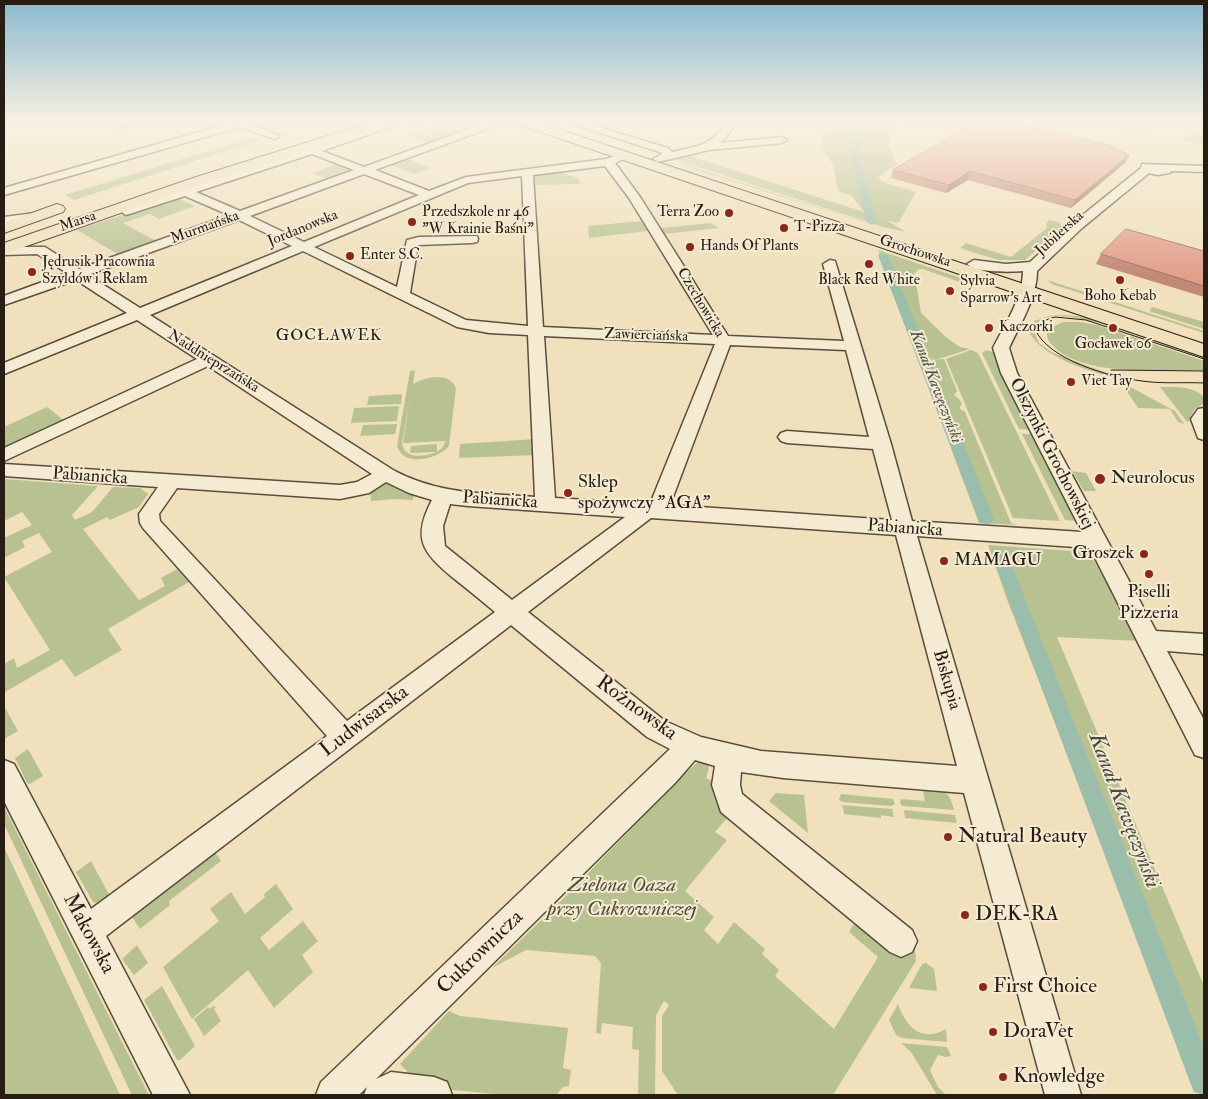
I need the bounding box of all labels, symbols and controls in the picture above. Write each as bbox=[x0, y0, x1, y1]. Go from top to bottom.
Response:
place label: Przedszkole nr 46 "W Krainie Baśni" bbox=[422, 204, 534, 239]
place label: Terra Zoo bbox=[657, 204, 719, 222]
street label: Marsa bbox=[57, 207, 99, 237]
street label: Murmańska bbox=[168, 207, 242, 249]
street label: Jordanowska bbox=[265, 207, 341, 251]
marker: Terra Zoo bbox=[723, 207, 735, 219]
street label: Jubilerska bbox=[1032, 208, 1088, 260]
marker: Przedszkole nr 46 "W Krainie Baśni" bbox=[406, 216, 418, 228]
place label: T-Pizza bbox=[794, 219, 845, 237]
marker: T-Pizza bbox=[778, 222, 790, 234]
street label: Grochowska bbox=[877, 232, 953, 272]
place label: Hands Of Plants bbox=[700, 238, 798, 256]
marker: Hands Of Plants bbox=[684, 241, 696, 253]
place label: Enter S.C. bbox=[360, 247, 423, 265]
marker: Enter S.C. bbox=[344, 250, 356, 262]
place label: Jędrusik Pracownia Szyldów i Reklam bbox=[42, 254, 155, 289]
marker: Black Red White bbox=[863, 258, 875, 270]
street label: Czechowicka bbox=[672, 265, 728, 341]
marker: Jędrusik Pracownia Szyldów i Reklam bbox=[26, 266, 38, 278]
place label: Black Red White bbox=[818, 272, 920, 290]
place label: Sylvia Sparrow's Art bbox=[960, 273, 1042, 308]
marker: Boho Kebab bbox=[1114, 274, 1126, 286]
marker: Sylvia Sparrow's Art bbox=[944, 285, 956, 297]
place label: Boho Kebab bbox=[1084, 288, 1156, 306]
place label: Kaczorki bbox=[999, 319, 1053, 337]
marker: Kaczorki bbox=[983, 322, 995, 334]
marker: Gocławek 06 bbox=[1107, 322, 1119, 334]
street label: Zawierciańska bbox=[603, 326, 689, 346]
street label: Naddnieprzańska bbox=[164, 327, 262, 397]
district label: GOCŁAWEK bbox=[275, 327, 383, 347]
water label: Kanał Kawęczyński bbox=[905, 328, 965, 446]
place label: Gocławek 06 bbox=[1075, 336, 1151, 354]
place label: Viet Tay bbox=[1081, 373, 1132, 391]
street label: Olszynki Grochowskiej bbox=[1004, 375, 1098, 533]
marker: Viet Tay bbox=[1065, 376, 1077, 388]
street label: Pabianicka bbox=[52, 464, 128, 490]
place label: Neurolocus bbox=[1111, 468, 1195, 490]
place label: Sklep spożywczy "AGA" bbox=[578, 472, 711, 514]
marker: Neurolocus bbox=[1093, 472, 1107, 486]
marker: Sklep spożywczy "AGA" bbox=[562, 487, 574, 499]
street label: Pabianicka bbox=[462, 488, 538, 514]
street label: Pabianicka bbox=[867, 516, 943, 542]
place label: Groszek bbox=[1073, 543, 1134, 565]
marker: Groszek bbox=[1138, 548, 1150, 560]
place label: MAMAGU bbox=[954, 550, 1042, 572]
marker: MAMAGU bbox=[938, 555, 950, 567]
marker: Piselli Pizzeria bbox=[1143, 568, 1155, 580]
place label: Piselli Pizzeria bbox=[1119, 582, 1179, 624]
street label: Biskupia bbox=[927, 647, 965, 713]
street label: Rożnowska bbox=[590, 671, 682, 747]
street label: Ludwisarska bbox=[316, 681, 414, 763]
water label: Kanał Kawęczyński bbox=[1081, 730, 1165, 892]
place label: Natural Beauty bbox=[958, 824, 1087, 850]
marker: Natural Beauty bbox=[942, 831, 954, 843]
park label: Zielona Oaza przy Cukrowniczej bbox=[547, 873, 697, 923]
street label: Makowska bbox=[56, 890, 120, 978]
place label: DEK-RA bbox=[975, 902, 1059, 928]
street label: Cukrownicza bbox=[433, 906, 529, 1000]
marker: DEK-RA bbox=[959, 909, 971, 921]
place label: First Choice bbox=[993, 974, 1097, 1000]
marker: First Choice bbox=[977, 981, 989, 993]
place label: DoraVet bbox=[1003, 1019, 1074, 1045]
marker: DoraVet bbox=[987, 1026, 999, 1038]
place label: Knowledge bbox=[1013, 1064, 1105, 1090]
marker: Knowledge bbox=[997, 1071, 1009, 1083]

